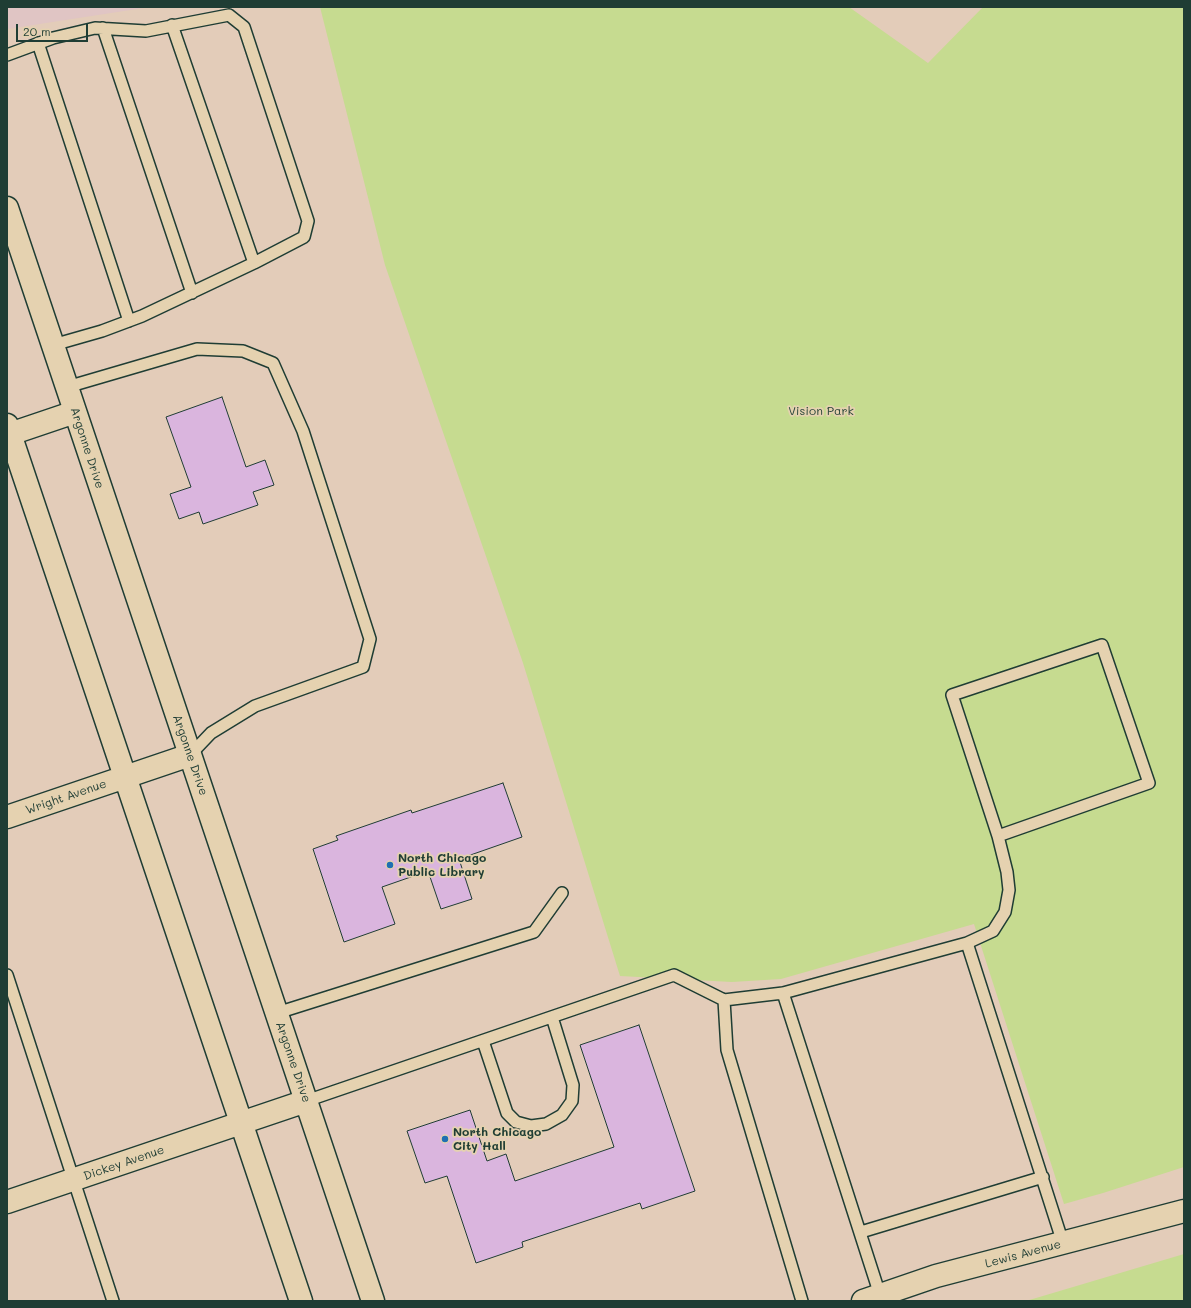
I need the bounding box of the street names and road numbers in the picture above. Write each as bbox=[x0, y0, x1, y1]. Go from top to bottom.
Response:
street label: Argonne Drive bbox=[67, 406, 107, 490]
street label: Argonne Drive bbox=[169, 713, 211, 797]
street label: Wright Avenue bbox=[24, 776, 108, 818]
street label: Argonne Drive bbox=[272, 1020, 314, 1104]
street label: Dickey Avenue bbox=[82, 1142, 166, 1184]
street label: Lewis Avenue bbox=[984, 1237, 1062, 1271]

